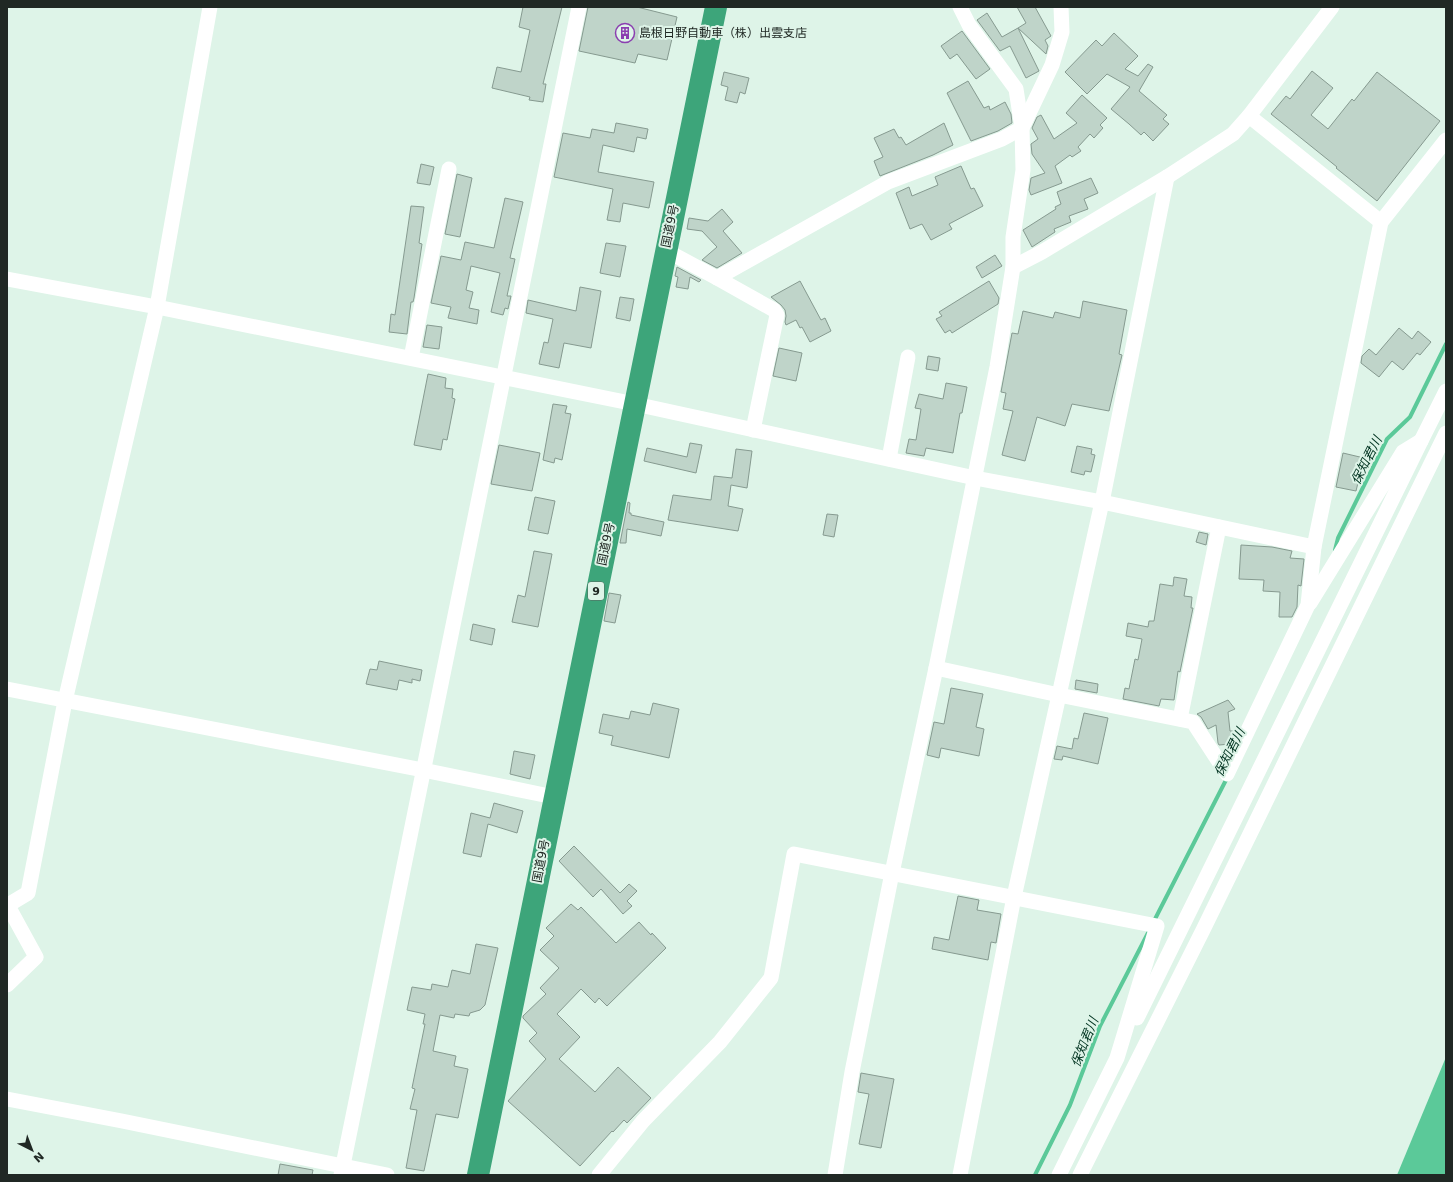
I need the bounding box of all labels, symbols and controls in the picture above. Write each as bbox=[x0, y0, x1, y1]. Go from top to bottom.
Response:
building icon: 島根日野自動車（株）出雲支店 bbox=[614, 22, 636, 44]
place label: 島根日野自動車（株）出雲支店 bbox=[639, 26, 807, 40]
street label: 国道9号 bbox=[659, 203, 681, 249]
water label: 保知君川 bbox=[1348, 432, 1386, 487]
street label: 国道9号 bbox=[595, 521, 617, 567]
road number: 9 bbox=[588, 582, 604, 600]
water label: 保知君川 bbox=[1211, 724, 1249, 779]
street label: 国道9号 bbox=[530, 838, 552, 884]
water label: 保知君川 bbox=[1068, 1013, 1102, 1069]
north arrow bbox=[12, 1130, 52, 1170]
text: N bbox=[31, 1149, 46, 1165]

